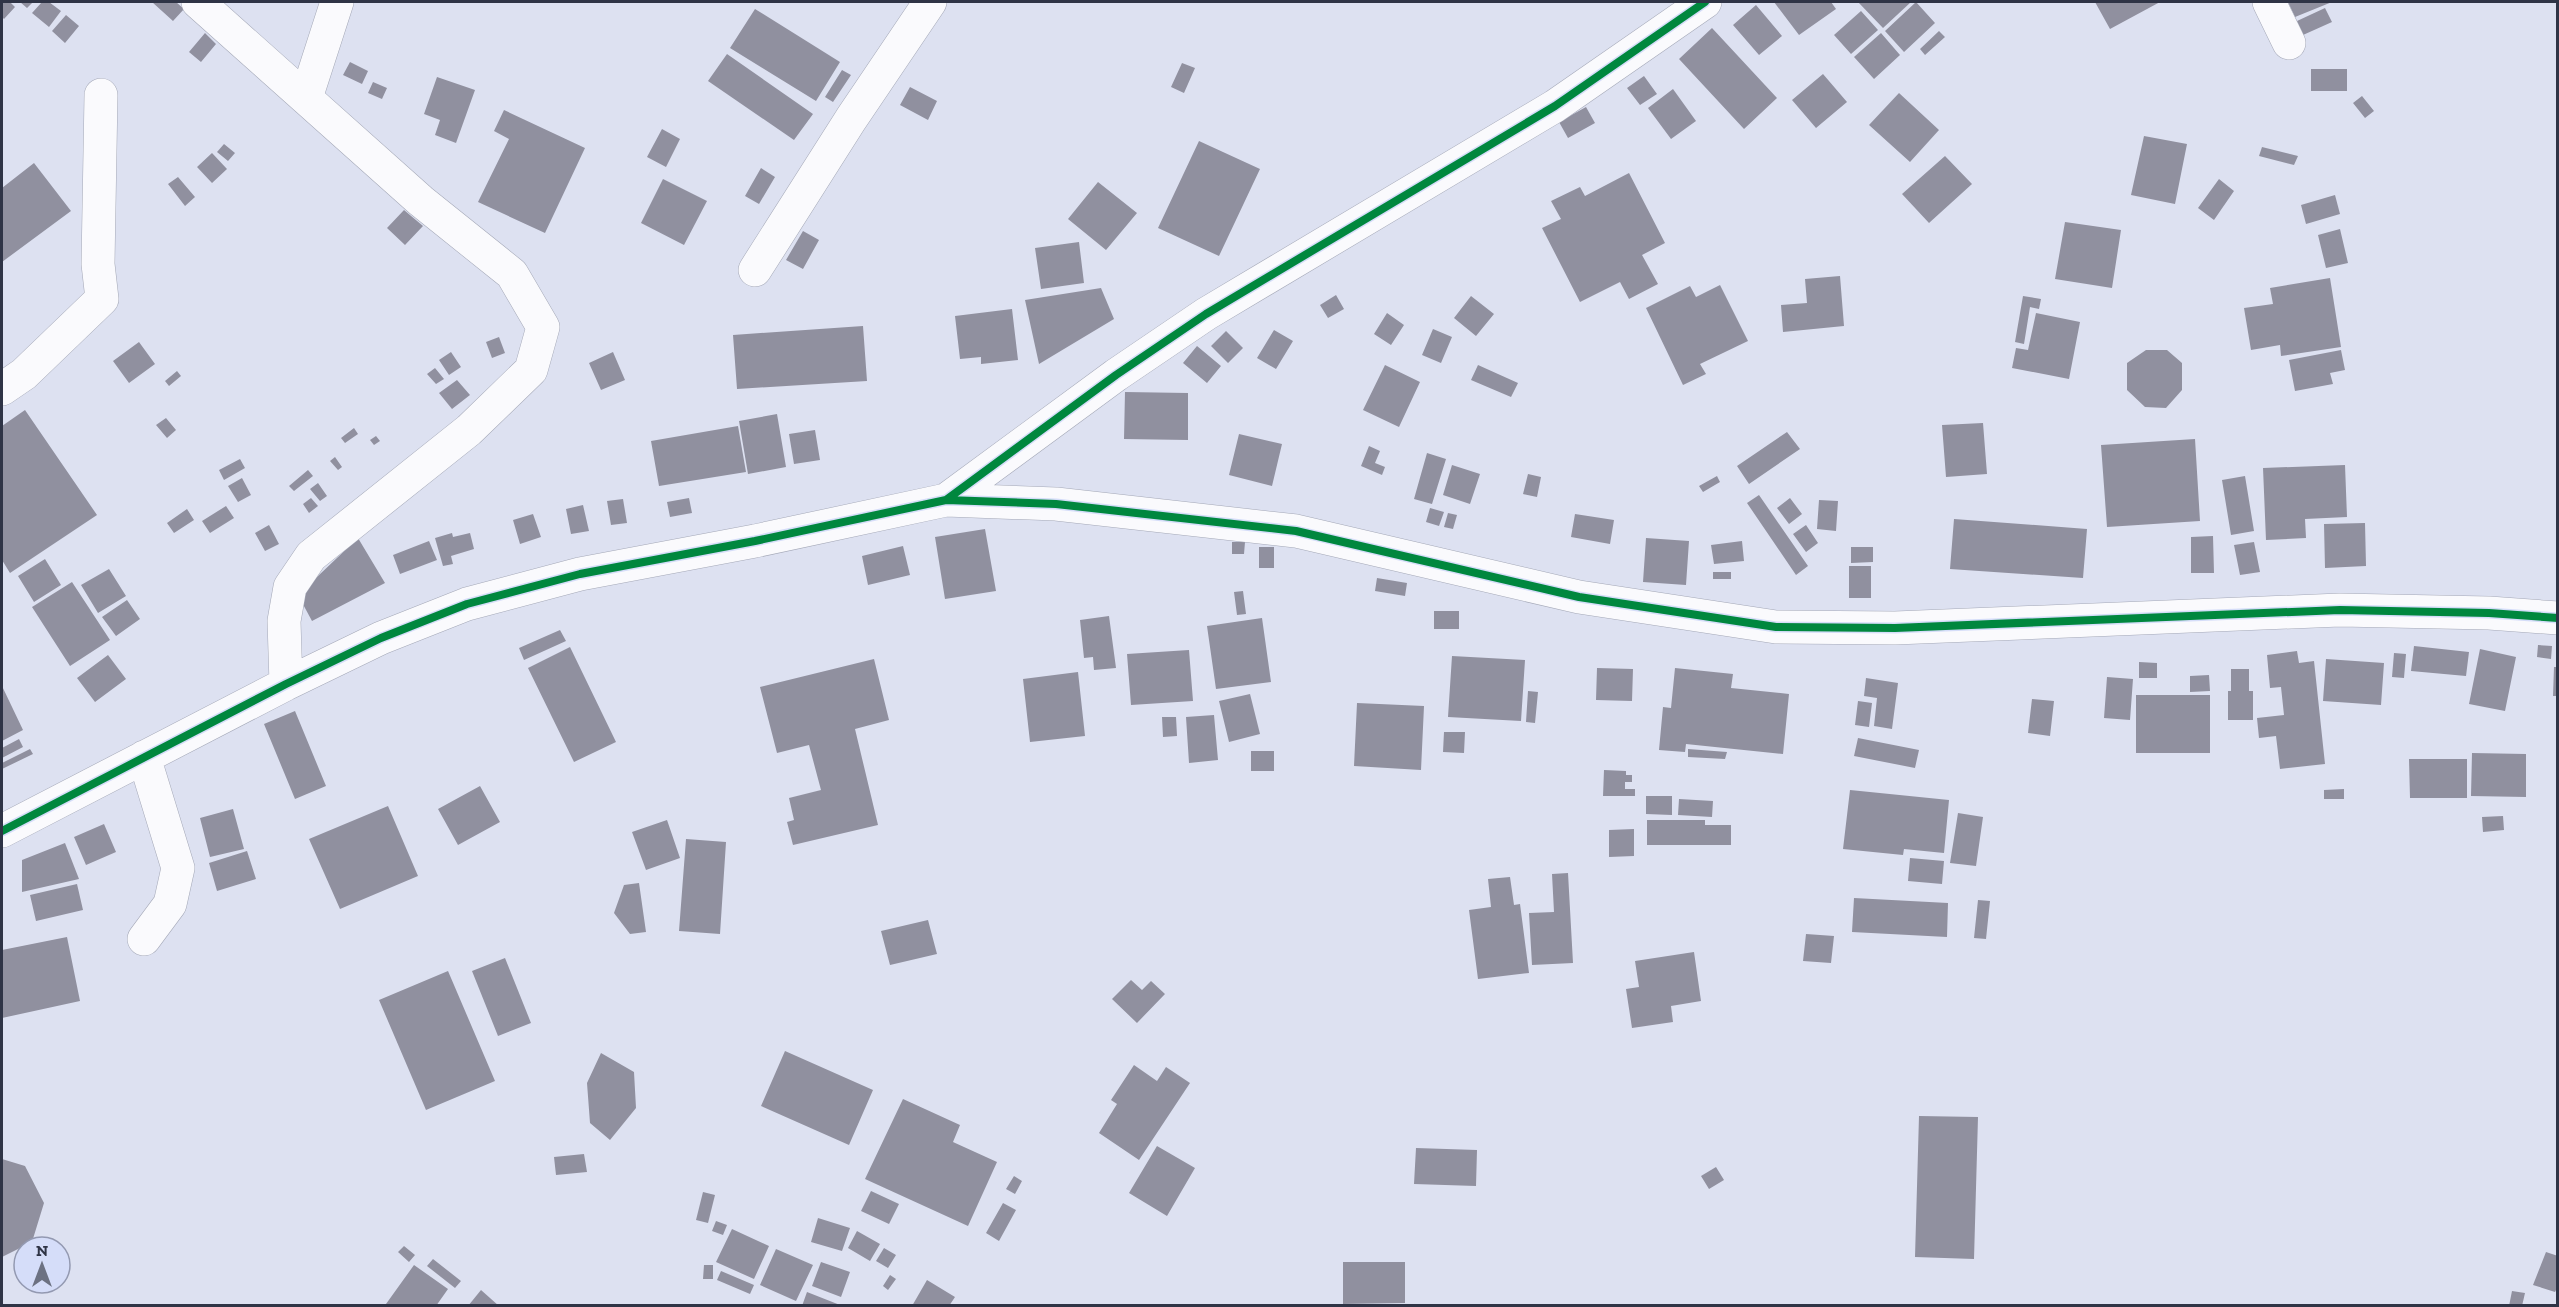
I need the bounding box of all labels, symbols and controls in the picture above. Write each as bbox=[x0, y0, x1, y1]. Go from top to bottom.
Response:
north arrow bbox=[12, 1235, 72, 1295]
text: N bbox=[36, 1241, 48, 1260]

